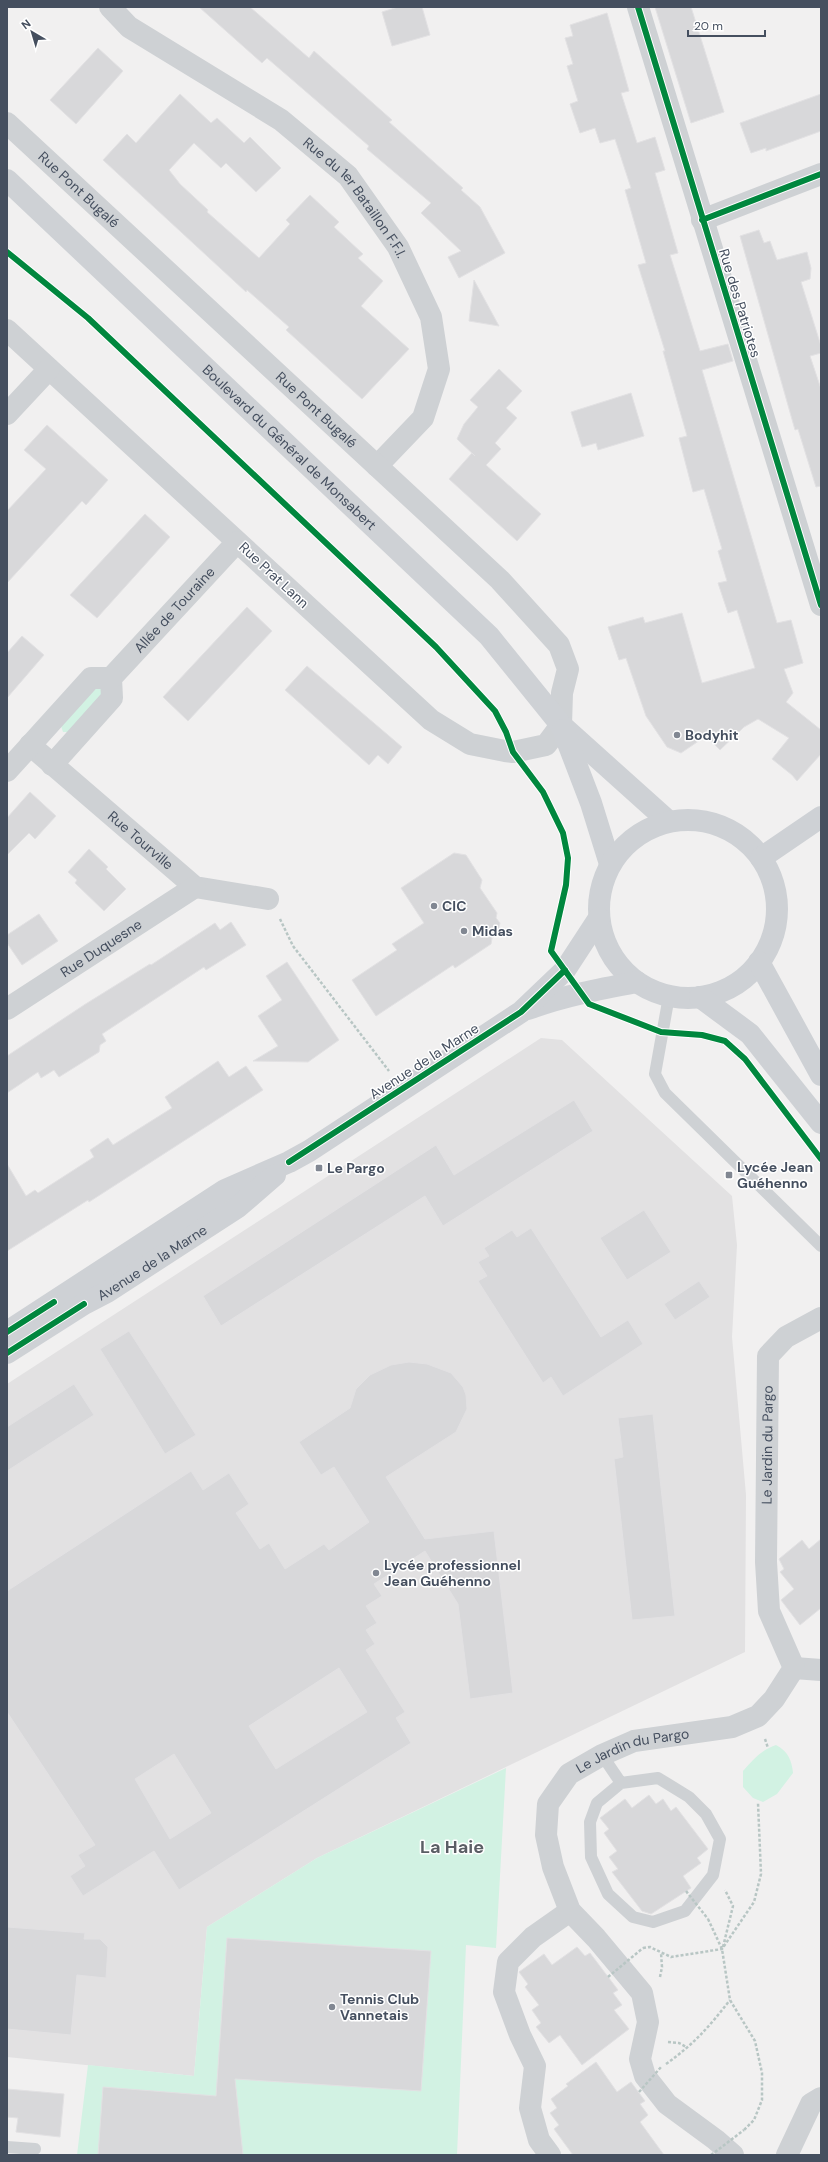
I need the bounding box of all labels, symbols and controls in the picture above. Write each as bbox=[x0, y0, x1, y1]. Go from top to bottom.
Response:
north arrow bbox=[12, 12, 52, 52]
scale bar bbox=[688, 12, 765, 38]
text: N bbox=[18, 16, 33, 32]
text: 20 m bbox=[694, 18, 723, 34]
street label: Rue du 1er Bataillon F.F.I. bbox=[299, 133, 411, 261]
street label: Rue Pont Bugalé bbox=[34, 148, 123, 232]
street label: Rue des Patriotes bbox=[715, 246, 765, 360]
street label: Boulevard du Général de Monsabert bbox=[199, 361, 380, 534]
street label: Rue Pont Bugalé bbox=[272, 368, 361, 452]
street label: Rue Prat Lann bbox=[235, 538, 313, 612]
street label: Allée de Touraine bbox=[130, 563, 219, 657]
place label: Bodyhit bbox=[685, 726, 739, 744]
marker: Bodyhit bbox=[672, 730, 682, 740]
street label: Rue Tourville bbox=[104, 807, 177, 874]
place label: CIC bbox=[442, 897, 466, 915]
marker: CIC bbox=[429, 901, 439, 911]
street label: Rue Duquesne bbox=[57, 915, 145, 981]
place label: Midas bbox=[472, 922, 513, 940]
marker: Midas bbox=[459, 926, 469, 936]
street label: Avenue de la Marne bbox=[366, 1019, 482, 1103]
place label: Lycée Jean Guéhenno bbox=[737, 1158, 813, 1192]
place label: Le Pargo bbox=[327, 1159, 385, 1177]
marker: Le Pargo bbox=[314, 1163, 324, 1173]
marker: Lycée Jean Guéhenno bbox=[724, 1170, 734, 1180]
street label: Avenue de la Marne bbox=[94, 1221, 210, 1304]
street label: Le Jardin du Pargo bbox=[758, 1385, 777, 1505]
place label: Lycée professionnel Jean Guéhenno bbox=[384, 1556, 521, 1590]
marker: Lycée professionnel Jean Guéhenno bbox=[371, 1568, 381, 1578]
street label: Le Jardin du Pargo bbox=[573, 1724, 690, 1777]
district label: La Haie bbox=[420, 1835, 484, 1859]
place label: Tennis Club Vannetais bbox=[340, 1990, 419, 2024]
marker: Tennis Club Vannetais bbox=[327, 2002, 337, 2012]

